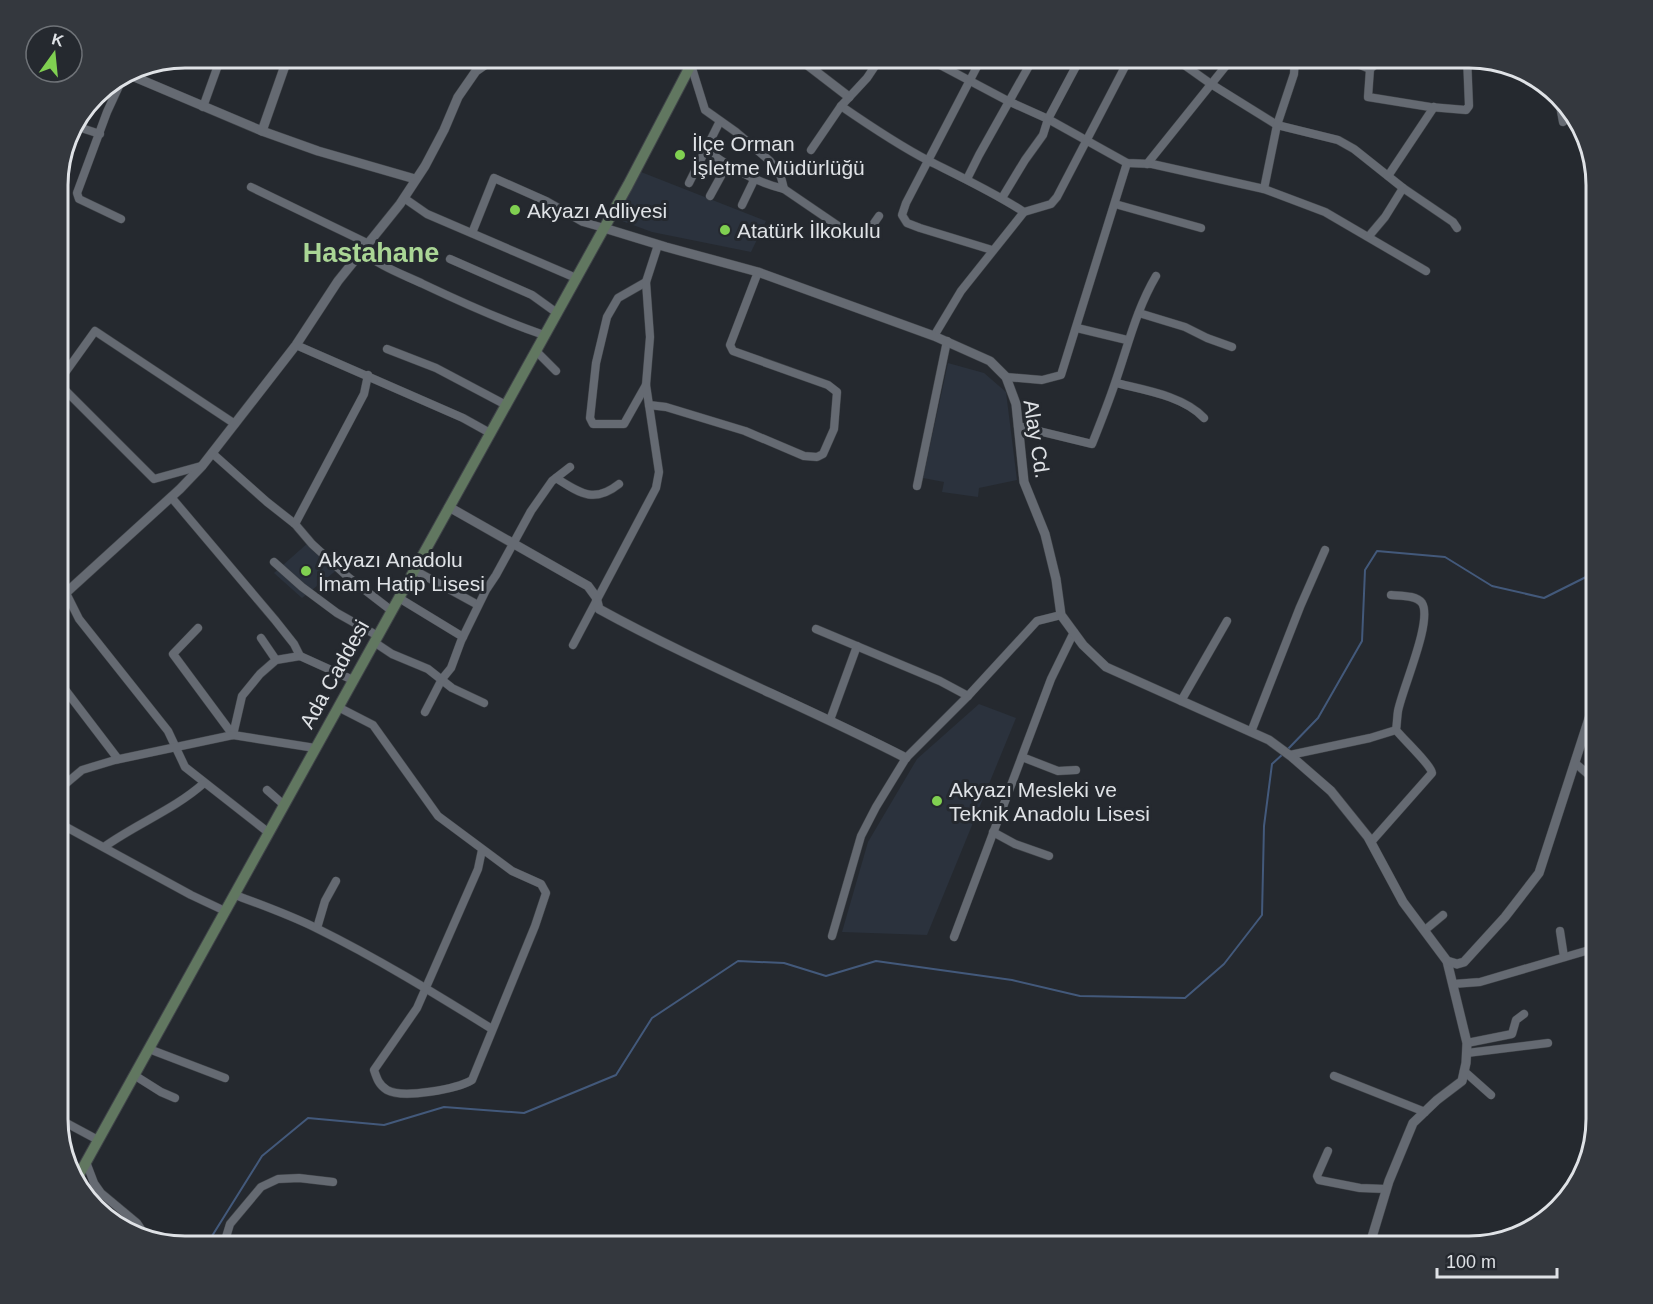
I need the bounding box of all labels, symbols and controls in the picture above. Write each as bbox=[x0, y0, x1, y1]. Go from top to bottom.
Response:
north arrow bbox=[24, 24, 84, 84]
text: K bbox=[50, 30, 66, 50]
place label: İlçe Orman İşletme Müdürlüğü bbox=[692, 132, 865, 179]
marker: İlçe Orman İşletme Müdürlüğü bbox=[673, 148, 687, 162]
place label: Akyazı Adliyesi bbox=[527, 199, 667, 222]
marker: Akyazı Adliyesi bbox=[508, 203, 522, 217]
place label: Atatürk İlkokulu bbox=[737, 219, 881, 242]
marker: Atatürk İlkokulu bbox=[718, 223, 732, 237]
district label: Hastahane bbox=[303, 238, 439, 268]
street label: Alay Cd. bbox=[1019, 398, 1055, 480]
place label: Akyazı Anadolu İmam Hatip Lisesi bbox=[318, 548, 485, 595]
marker: Akyazı Anadolu İmam Hatip Lisesi bbox=[299, 564, 313, 578]
street label: Ada Caddesi bbox=[295, 616, 373, 732]
place label: Akyazı Mesleki ve Teknik Anadolu Lisesi bbox=[949, 778, 1150, 825]
marker: Akyazı Mesleki ve Teknik Anadolu Lisesi bbox=[930, 794, 944, 808]
scale bar bbox=[1437, 1241, 1557, 1279]
text: 100 m bbox=[1446, 1252, 1496, 1272]

